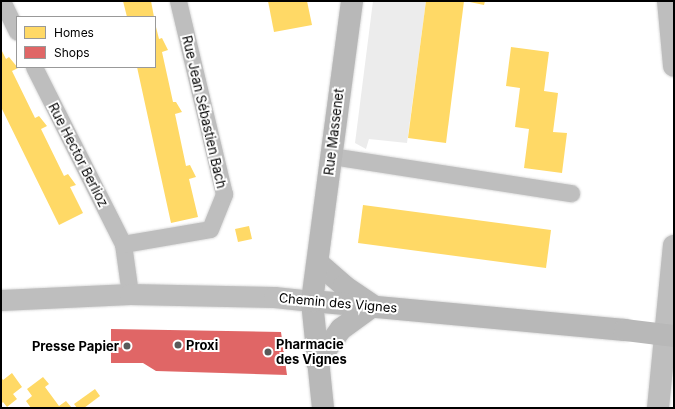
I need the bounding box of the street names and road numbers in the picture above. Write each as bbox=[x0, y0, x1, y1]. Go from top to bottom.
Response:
street label: Rue Jean Sébastien Bach bbox=[179, 34, 229, 190]
street label: Rue Massenet bbox=[321, 88, 347, 176]
street label: Rue Hector Berlioz bbox=[45, 100, 111, 210]
street label: Chemin des Vignes bbox=[278, 290, 398, 316]

